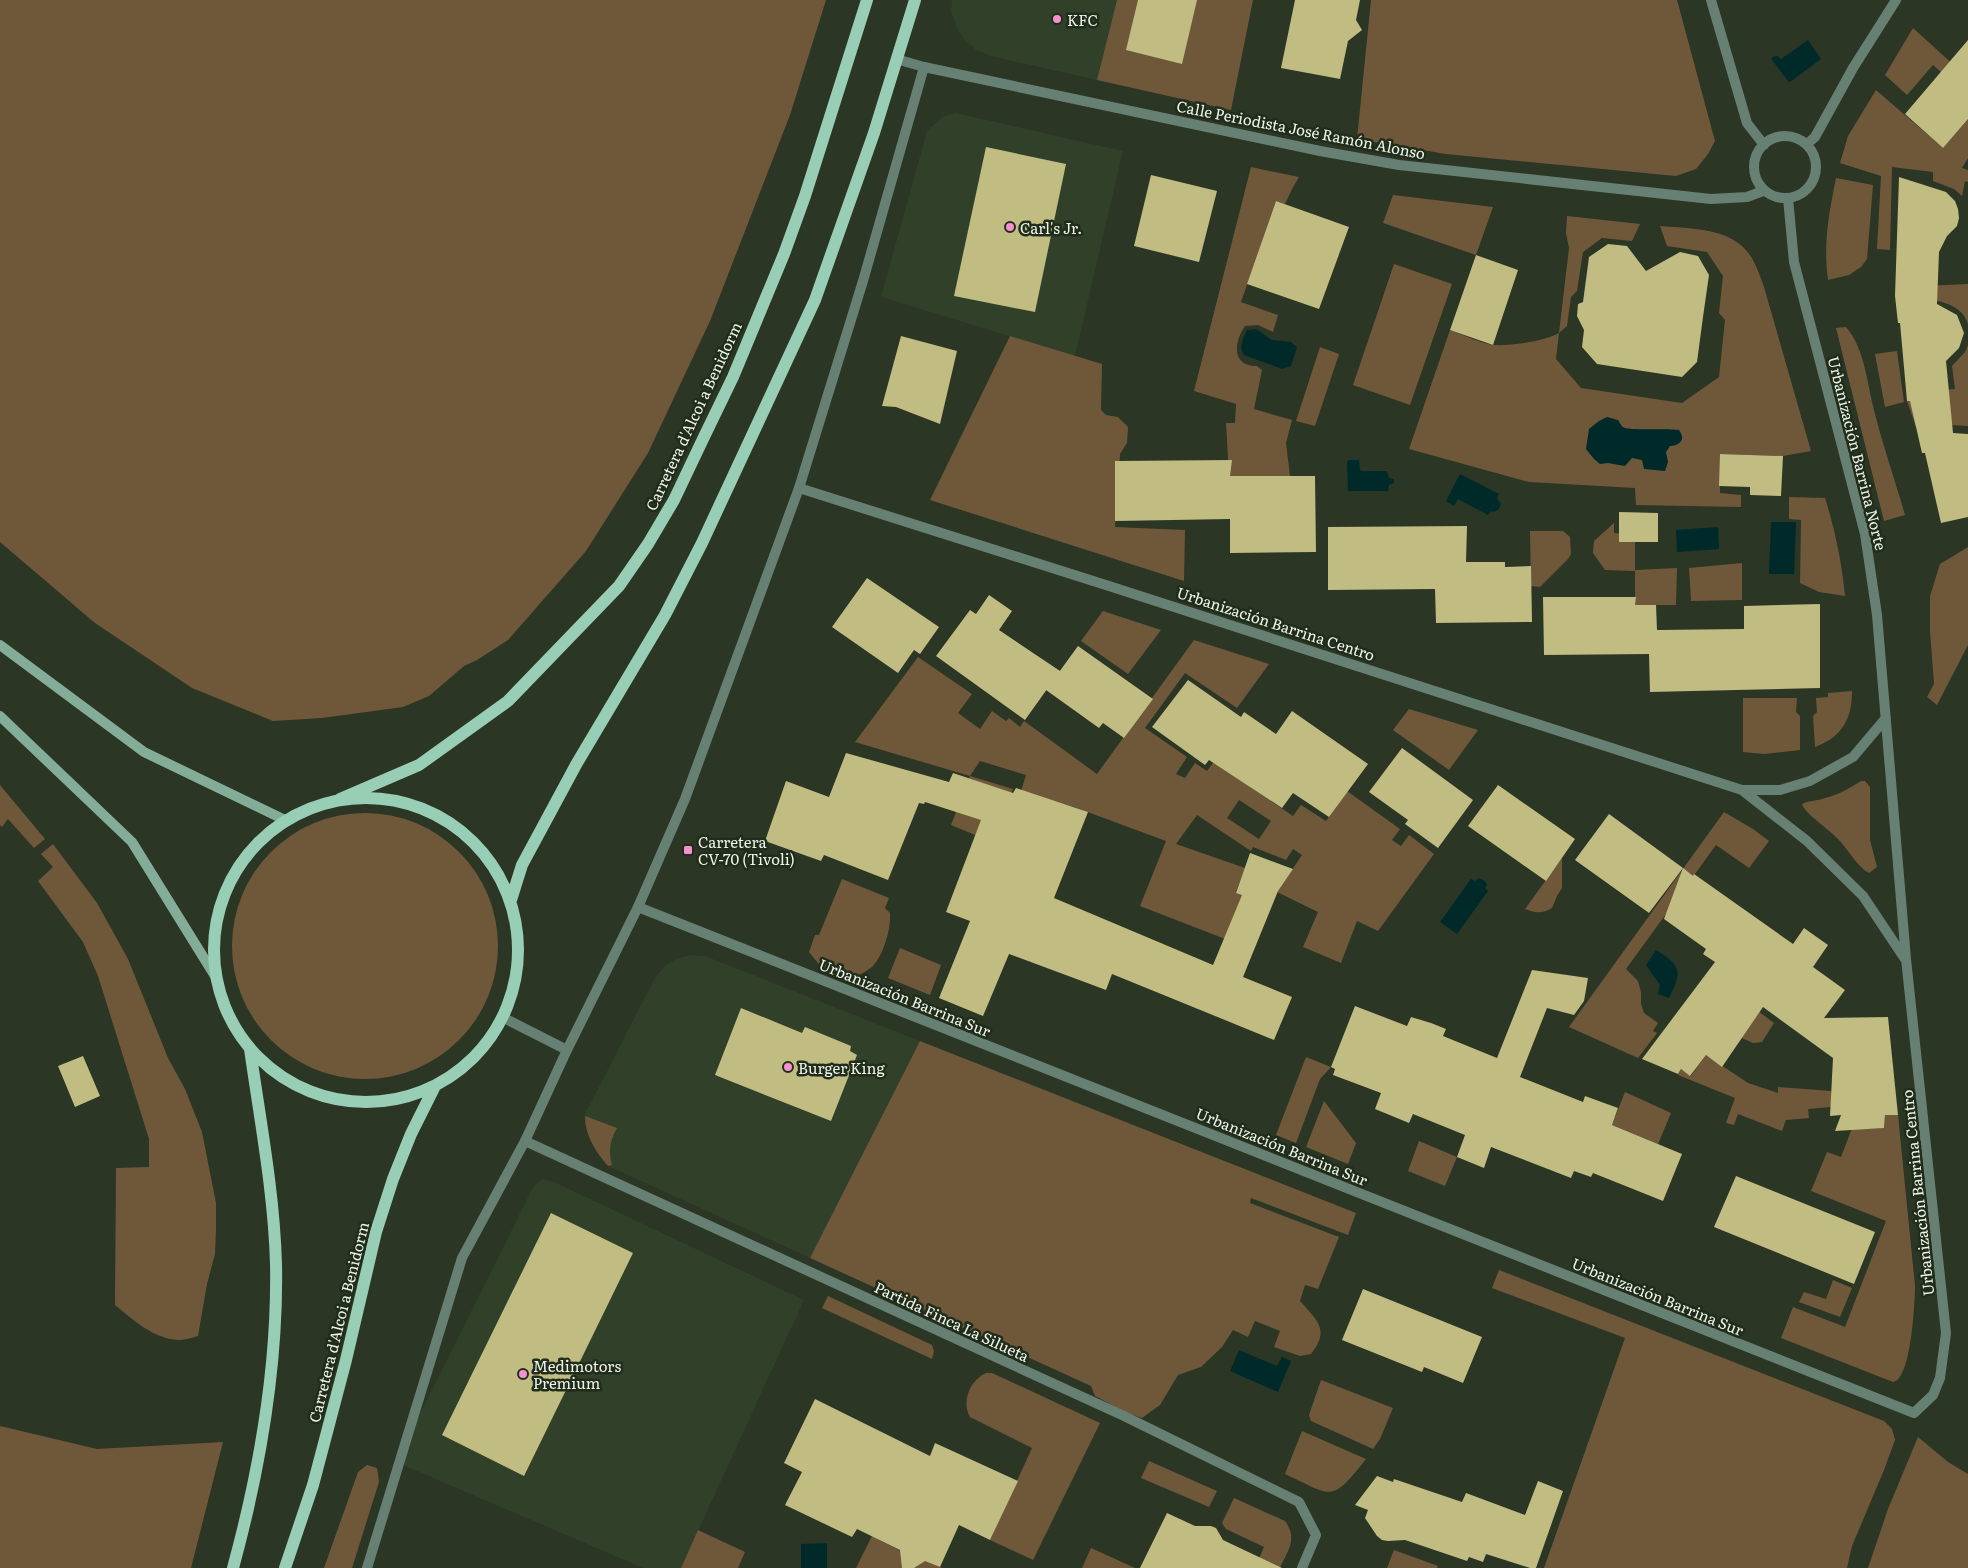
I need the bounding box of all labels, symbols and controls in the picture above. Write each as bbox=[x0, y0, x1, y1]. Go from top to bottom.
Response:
place label: KFC bbox=[1067, 8, 1098, 31]
marker: KFC bbox=[1051, 13, 1063, 25]
street label: Calle Periodista José Ramón Alonso bbox=[1175, 94, 1427, 164]
place label: Carl's Jr. bbox=[1020, 216, 1082, 239]
marker: Carl's Jr. bbox=[1004, 221, 1016, 233]
street label: Carretera d'Alcoi a Benidorm bbox=[639, 317, 747, 514]
street label: Urbanización Barrina Norte bbox=[1823, 354, 1893, 553]
street label: Urbanización Barrina Centro bbox=[1174, 580, 1378, 666]
place label: Carretera CV-70 (Tivoli) bbox=[698, 830, 795, 870]
marker: Carretera CV-70 (Tivoli) bbox=[682, 844, 694, 856]
street label: Urbanización Barrina Sur bbox=[816, 952, 994, 1042]
place label: Burger King bbox=[798, 1056, 886, 1079]
marker: Burger King bbox=[782, 1061, 794, 1073]
street label: Urbanización Barrina Centro bbox=[1895, 1089, 1939, 1297]
street label: Urbanización Barrina Sur bbox=[1193, 1101, 1371, 1191]
street label: Carretera d'Alcoi a Benidorm bbox=[302, 1219, 374, 1425]
street label: Urbanización Barrina Sur bbox=[1569, 1251, 1747, 1341]
street label: Partida Finca La Silueta bbox=[871, 1275, 1034, 1367]
place label: Medimotors Premium bbox=[533, 1354, 621, 1394]
marker: Medimotors Premium bbox=[517, 1368, 529, 1380]

